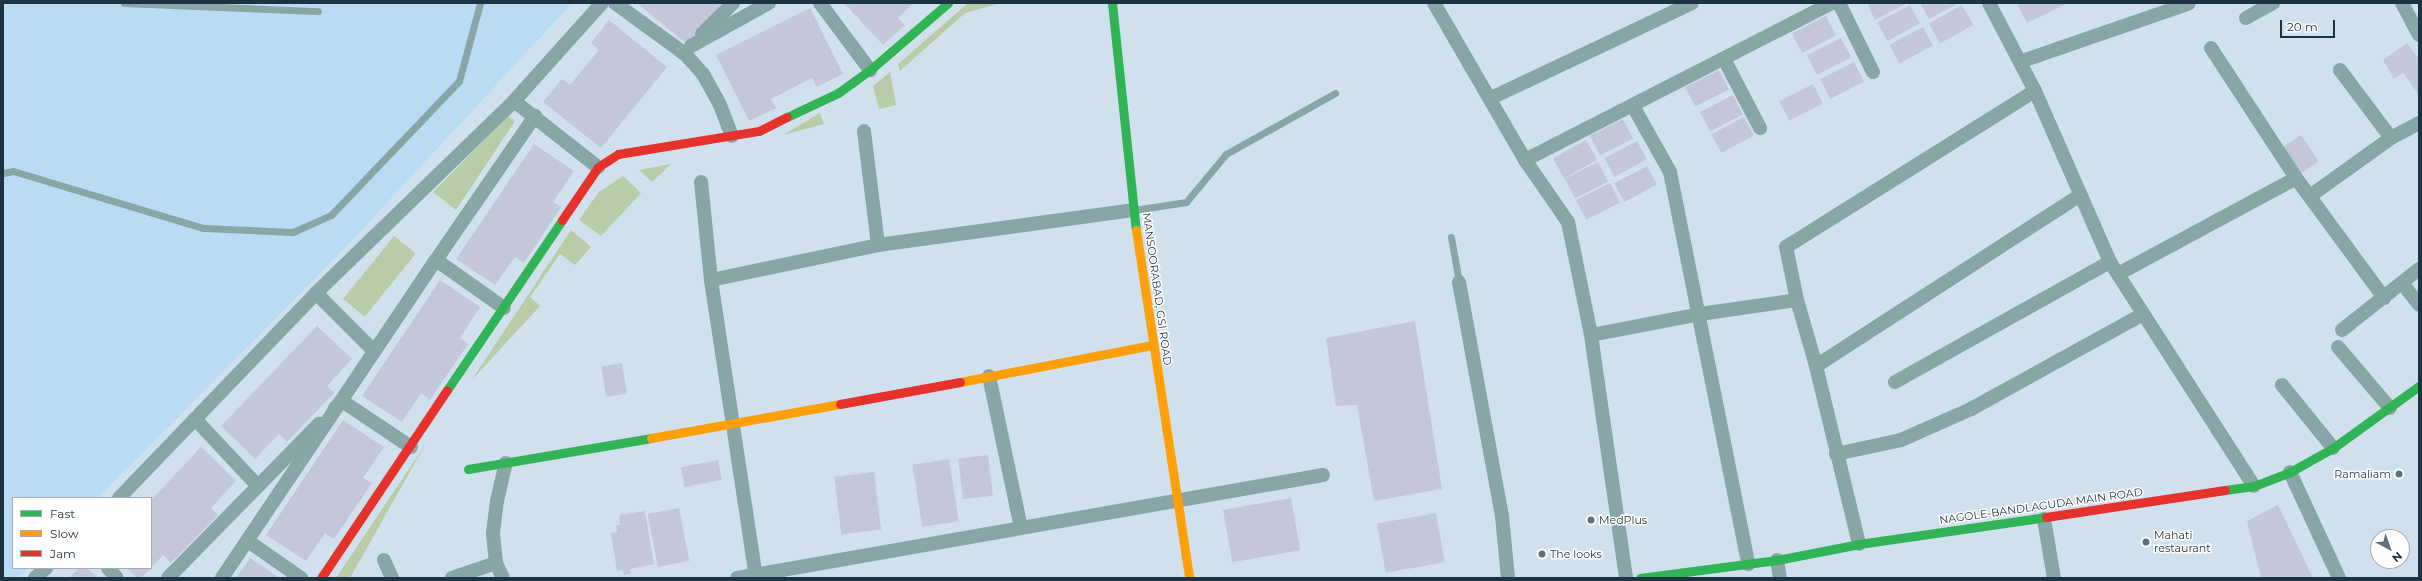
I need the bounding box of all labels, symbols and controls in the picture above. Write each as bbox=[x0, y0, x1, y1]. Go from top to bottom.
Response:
scale bar bbox=[2282, 12, 2337, 38]
text: 20 m bbox=[2287, 19, 2318, 34]
street label: MANSOORABAD, GSI ROAD bbox=[1140, 212, 1174, 366]
place label: Ramaliam bbox=[2334, 467, 2391, 481]
marker: Ramaliam bbox=[2394, 469, 2404, 479]
street label: NAGOLE-BANDLAGUDA MAIN ROAD bbox=[1938, 485, 2144, 527]
legend bbox=[12, 497, 152, 569]
text: Fast bbox=[50, 506, 75, 521]
place label: MedPlus bbox=[1599, 513, 1647, 527]
marker: MedPlus bbox=[1586, 515, 1596, 525]
text: Slow bbox=[50, 526, 79, 541]
place label: Mahati restaurant bbox=[2154, 529, 2211, 555]
north arrow bbox=[2370, 529, 2410, 569]
marker: Mahati restaurant bbox=[2141, 537, 2151, 547]
text: Jam bbox=[50, 546, 76, 561]
place label: The looks bbox=[1550, 547, 1602, 561]
marker: The looks bbox=[1537, 549, 1547, 559]
text: N bbox=[2389, 549, 2405, 565]

